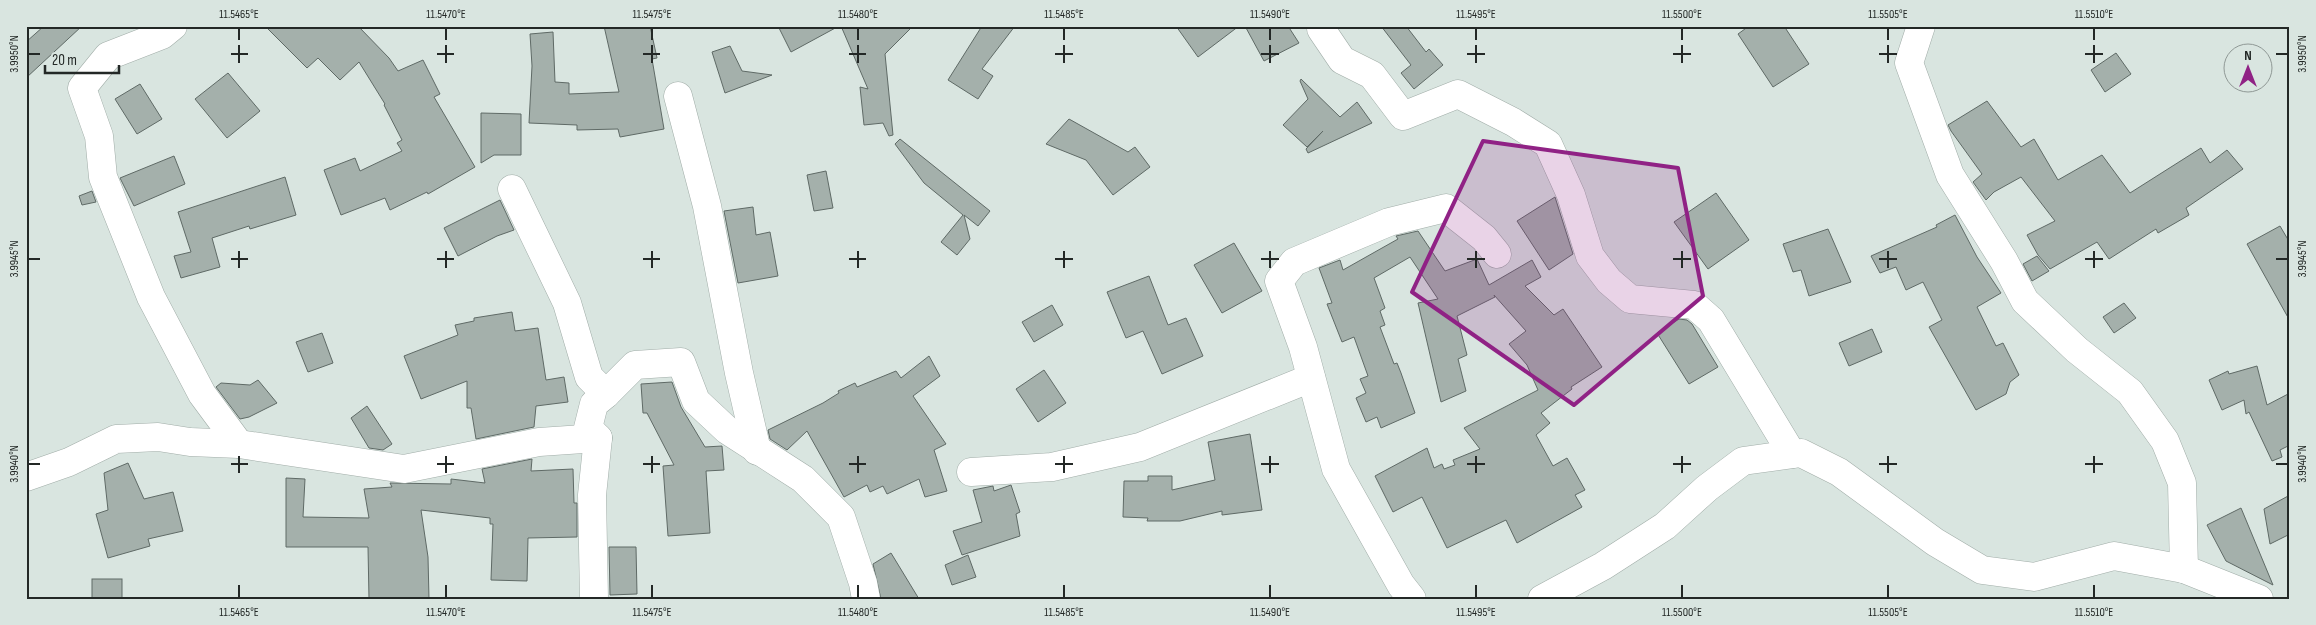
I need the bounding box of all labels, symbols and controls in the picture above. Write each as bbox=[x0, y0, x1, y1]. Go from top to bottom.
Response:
text: 11.5465°E bbox=[219, 7, 259, 22]
text: 11.5470°E bbox=[426, 7, 466, 22]
text: 11.5475°E bbox=[633, 7, 671, 22]
text: 11.5480°E bbox=[838, 7, 878, 22]
text: 11.5485°E bbox=[1044, 7, 1084, 22]
text: 11.5490°E bbox=[1250, 7, 1290, 22]
text: 11.5495°E bbox=[1456, 7, 1496, 22]
text: 11.5500°E bbox=[1662, 7, 1702, 22]
text: 11.5505°E bbox=[1868, 7, 1908, 22]
text: 11.5510°E bbox=[2075, 7, 2113, 22]
text: 3.9950°N bbox=[7, 35, 22, 73]
text: 3.9950°N bbox=[2295, 35, 2310, 73]
scale bar bbox=[45, 42, 119, 74]
north arrow bbox=[2224, 42, 2274, 92]
text: N bbox=[2244, 47, 2252, 64]
text: 20 m bbox=[52, 51, 77, 70]
text: 3.9945°N bbox=[7, 240, 22, 278]
text: 3.9945°N bbox=[2295, 240, 2310, 278]
text: 3.9940°N bbox=[7, 445, 22, 483]
text: 3.9940°N bbox=[2295, 445, 2310, 483]
text: 11.5465°E bbox=[219, 605, 259, 620]
text: 11.5470°E bbox=[426, 605, 466, 620]
text: 11.5475°E bbox=[633, 605, 671, 620]
text: 11.5480°E bbox=[838, 605, 878, 620]
text: 11.5485°E bbox=[1044, 605, 1084, 620]
text: 11.5490°E bbox=[1250, 605, 1290, 620]
text: 11.5495°E bbox=[1456, 605, 1496, 620]
text: 11.5500°E bbox=[1662, 605, 1702, 620]
text: 11.5505°E bbox=[1868, 605, 1908, 620]
text: 11.5510°E bbox=[2075, 605, 2113, 620]

